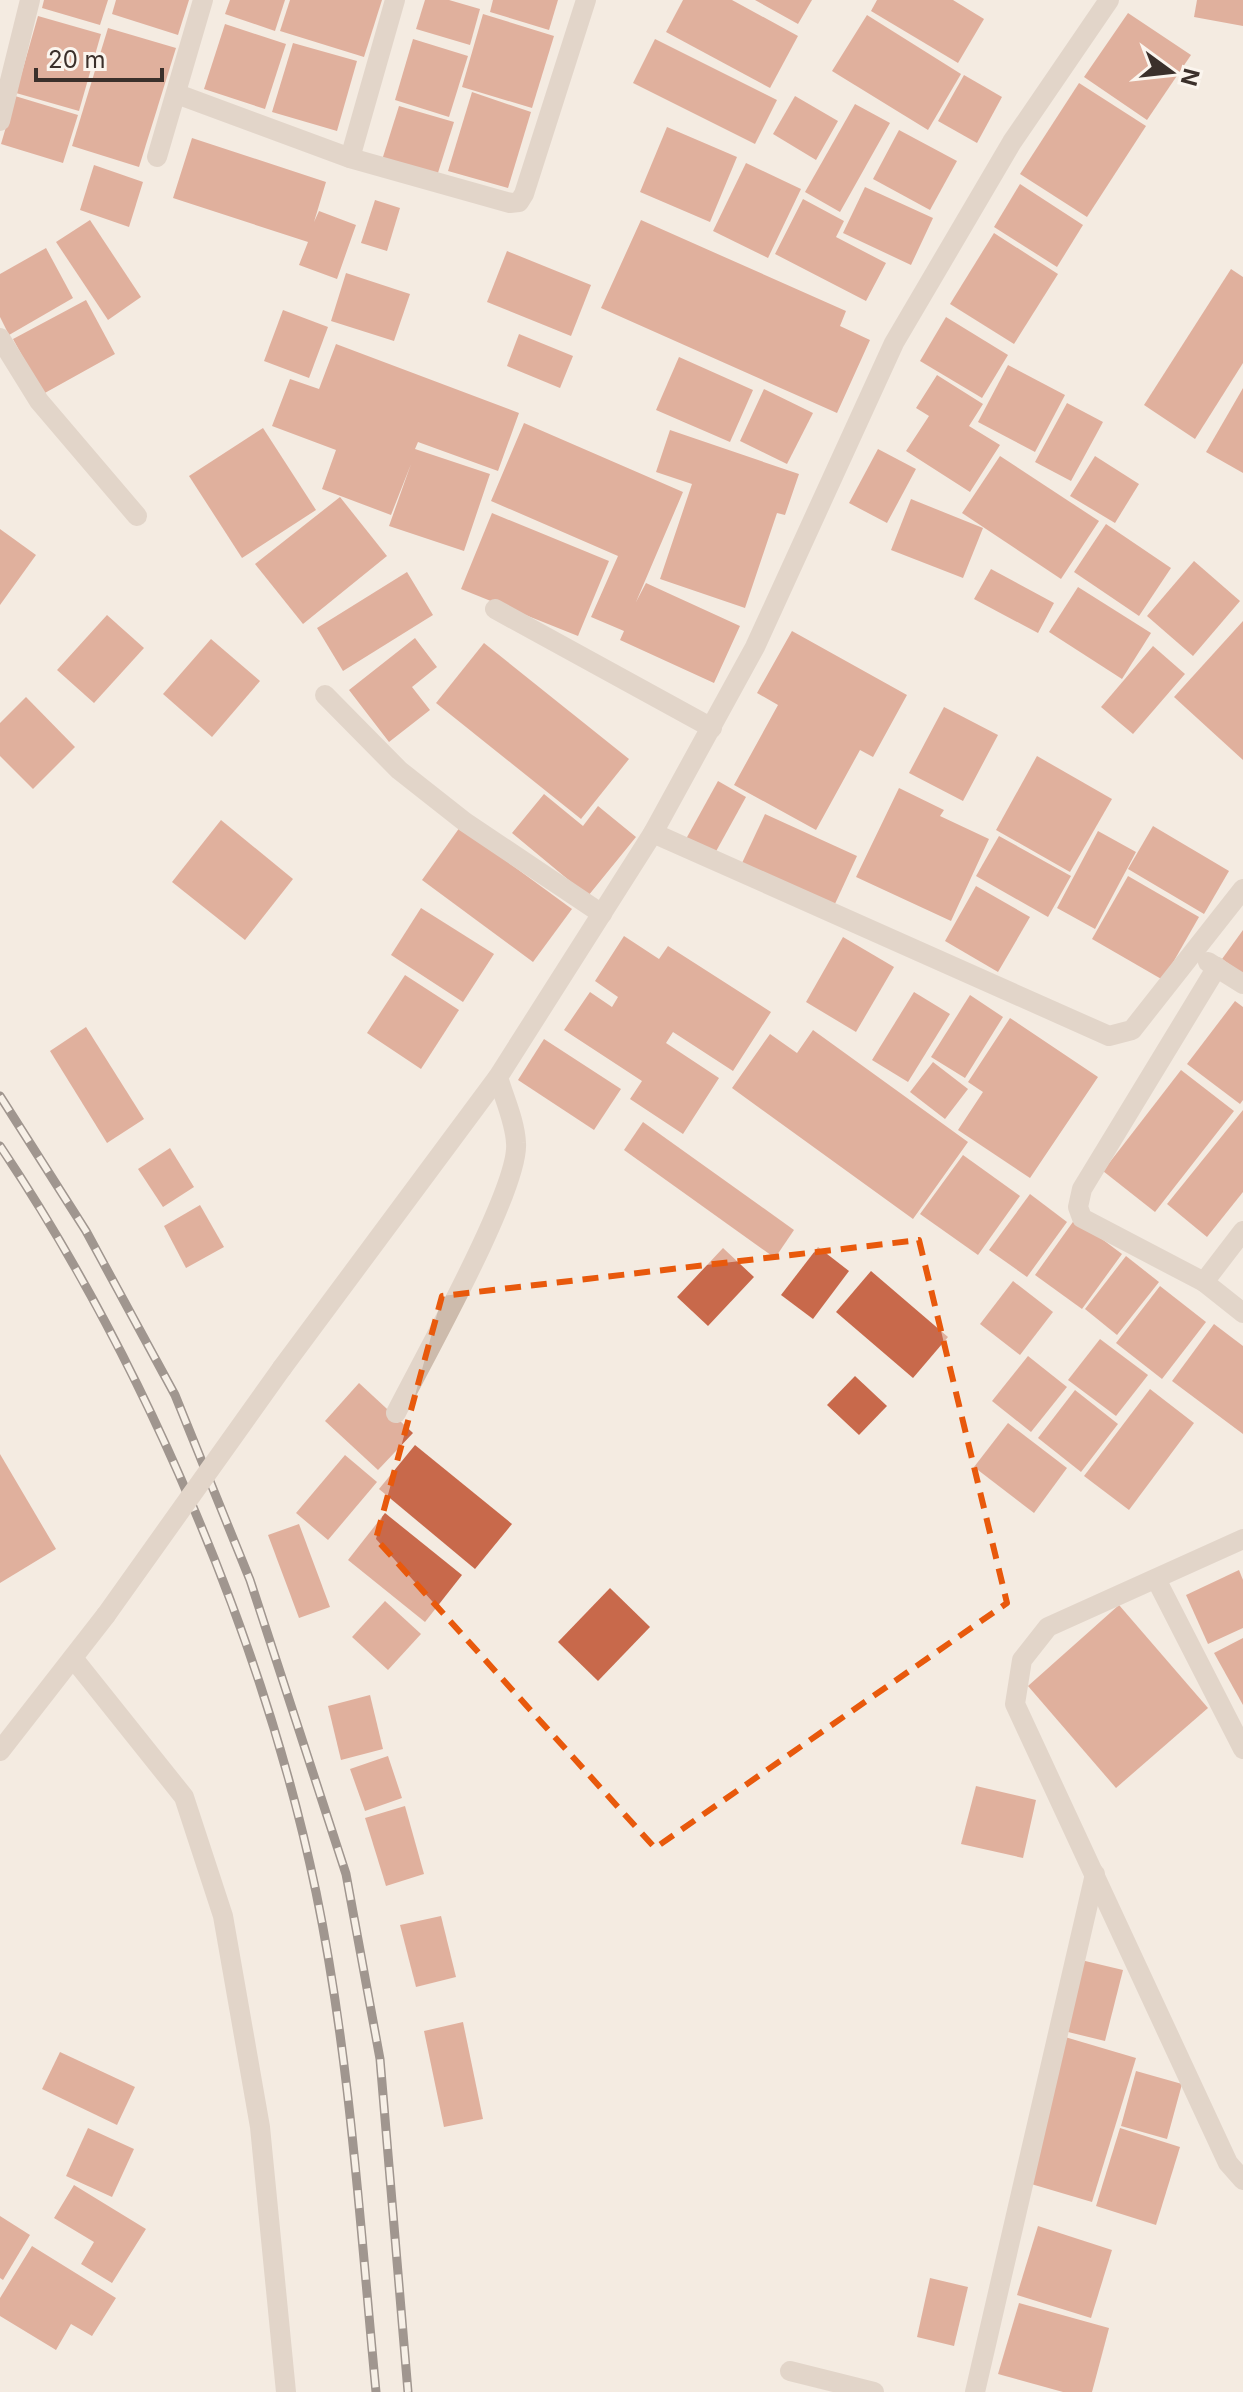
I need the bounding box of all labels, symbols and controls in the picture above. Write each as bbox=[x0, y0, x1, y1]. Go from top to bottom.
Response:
scale bar bbox=[36, 32, 162, 82]
north arrow bbox=[1131, 32, 1211, 112]
text: 20 m bbox=[48, 45, 106, 74]
text: N bbox=[1176, 66, 1205, 89]

